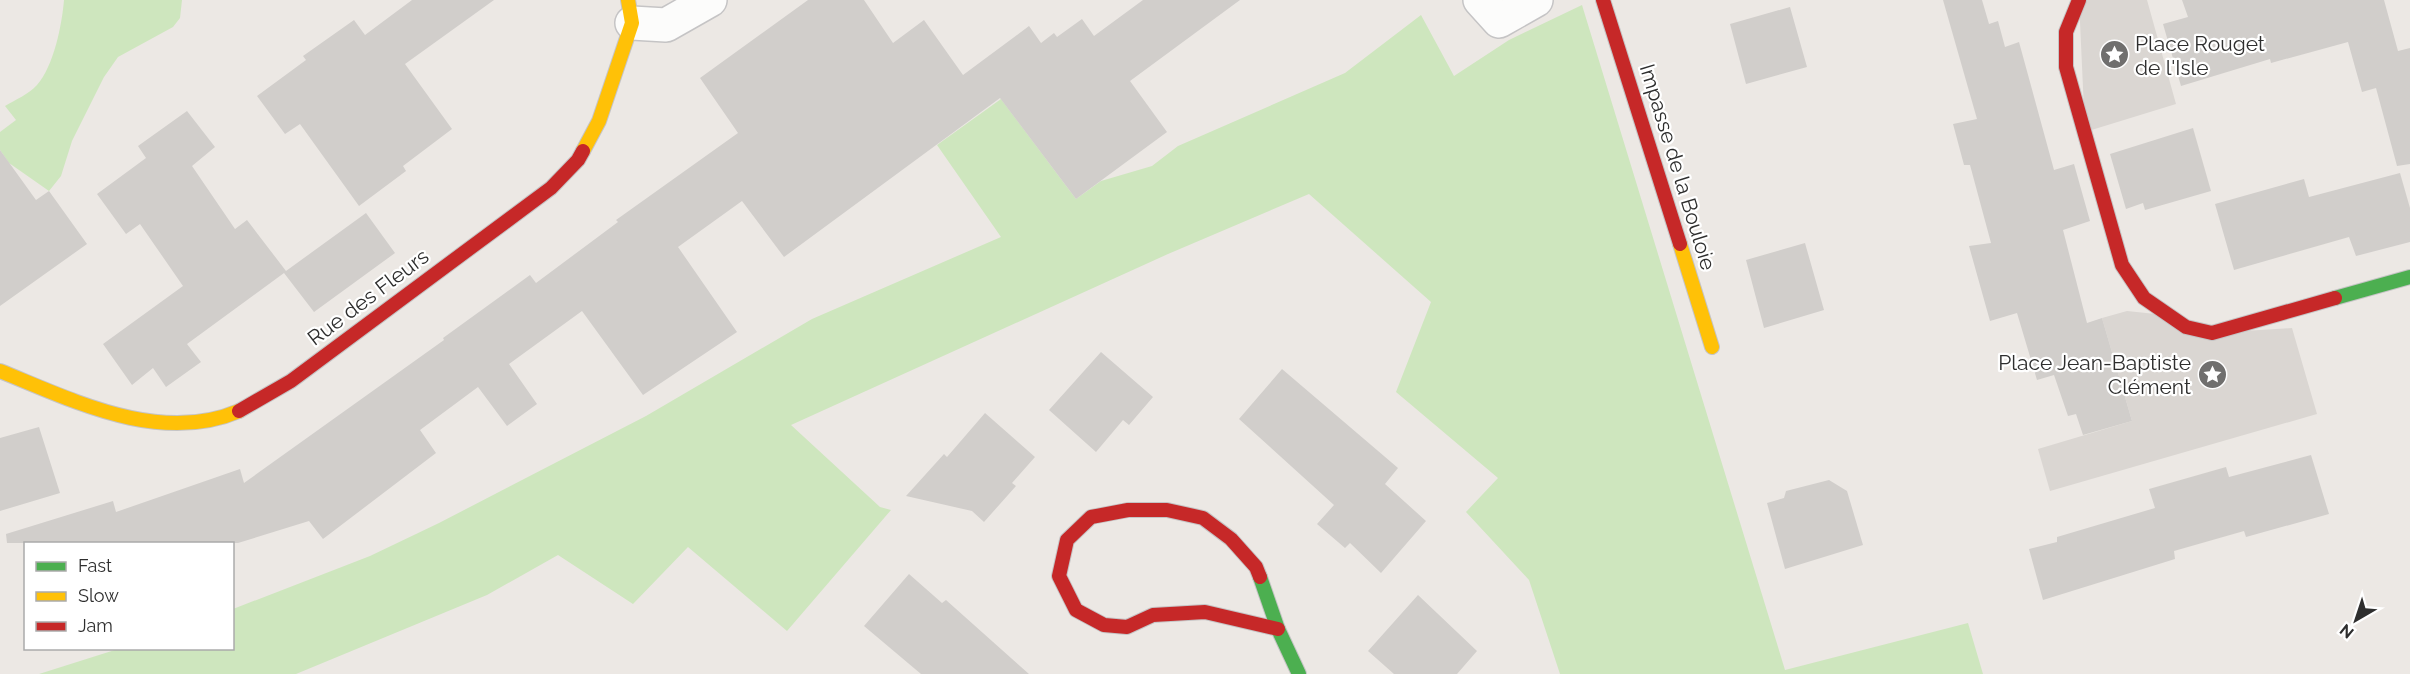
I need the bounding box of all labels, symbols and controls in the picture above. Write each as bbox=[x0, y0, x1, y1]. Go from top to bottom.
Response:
place label: Place Rouget de l'Isle bbox=[2135, 31, 2265, 80]
place icon: Place Rouget de l'Isle bbox=[2098, 39, 2130, 71]
street label: Impasse de la Bouloie bbox=[1635, 61, 1721, 273]
street label: Rue des Fleurs bbox=[303, 243, 433, 351]
place label: Place Jean-Baptiste Clément bbox=[1998, 350, 2191, 399]
place icon: Place Jean-Baptiste Clément bbox=[2196, 358, 2228, 390]
legend bbox=[24, 542, 234, 650]
text: Fast bbox=[78, 555, 112, 576]
text: Slow bbox=[78, 585, 119, 606]
north arrow bbox=[2326, 590, 2386, 650]
text: Jam bbox=[78, 615, 113, 636]
text: N bbox=[2336, 620, 2358, 642]

